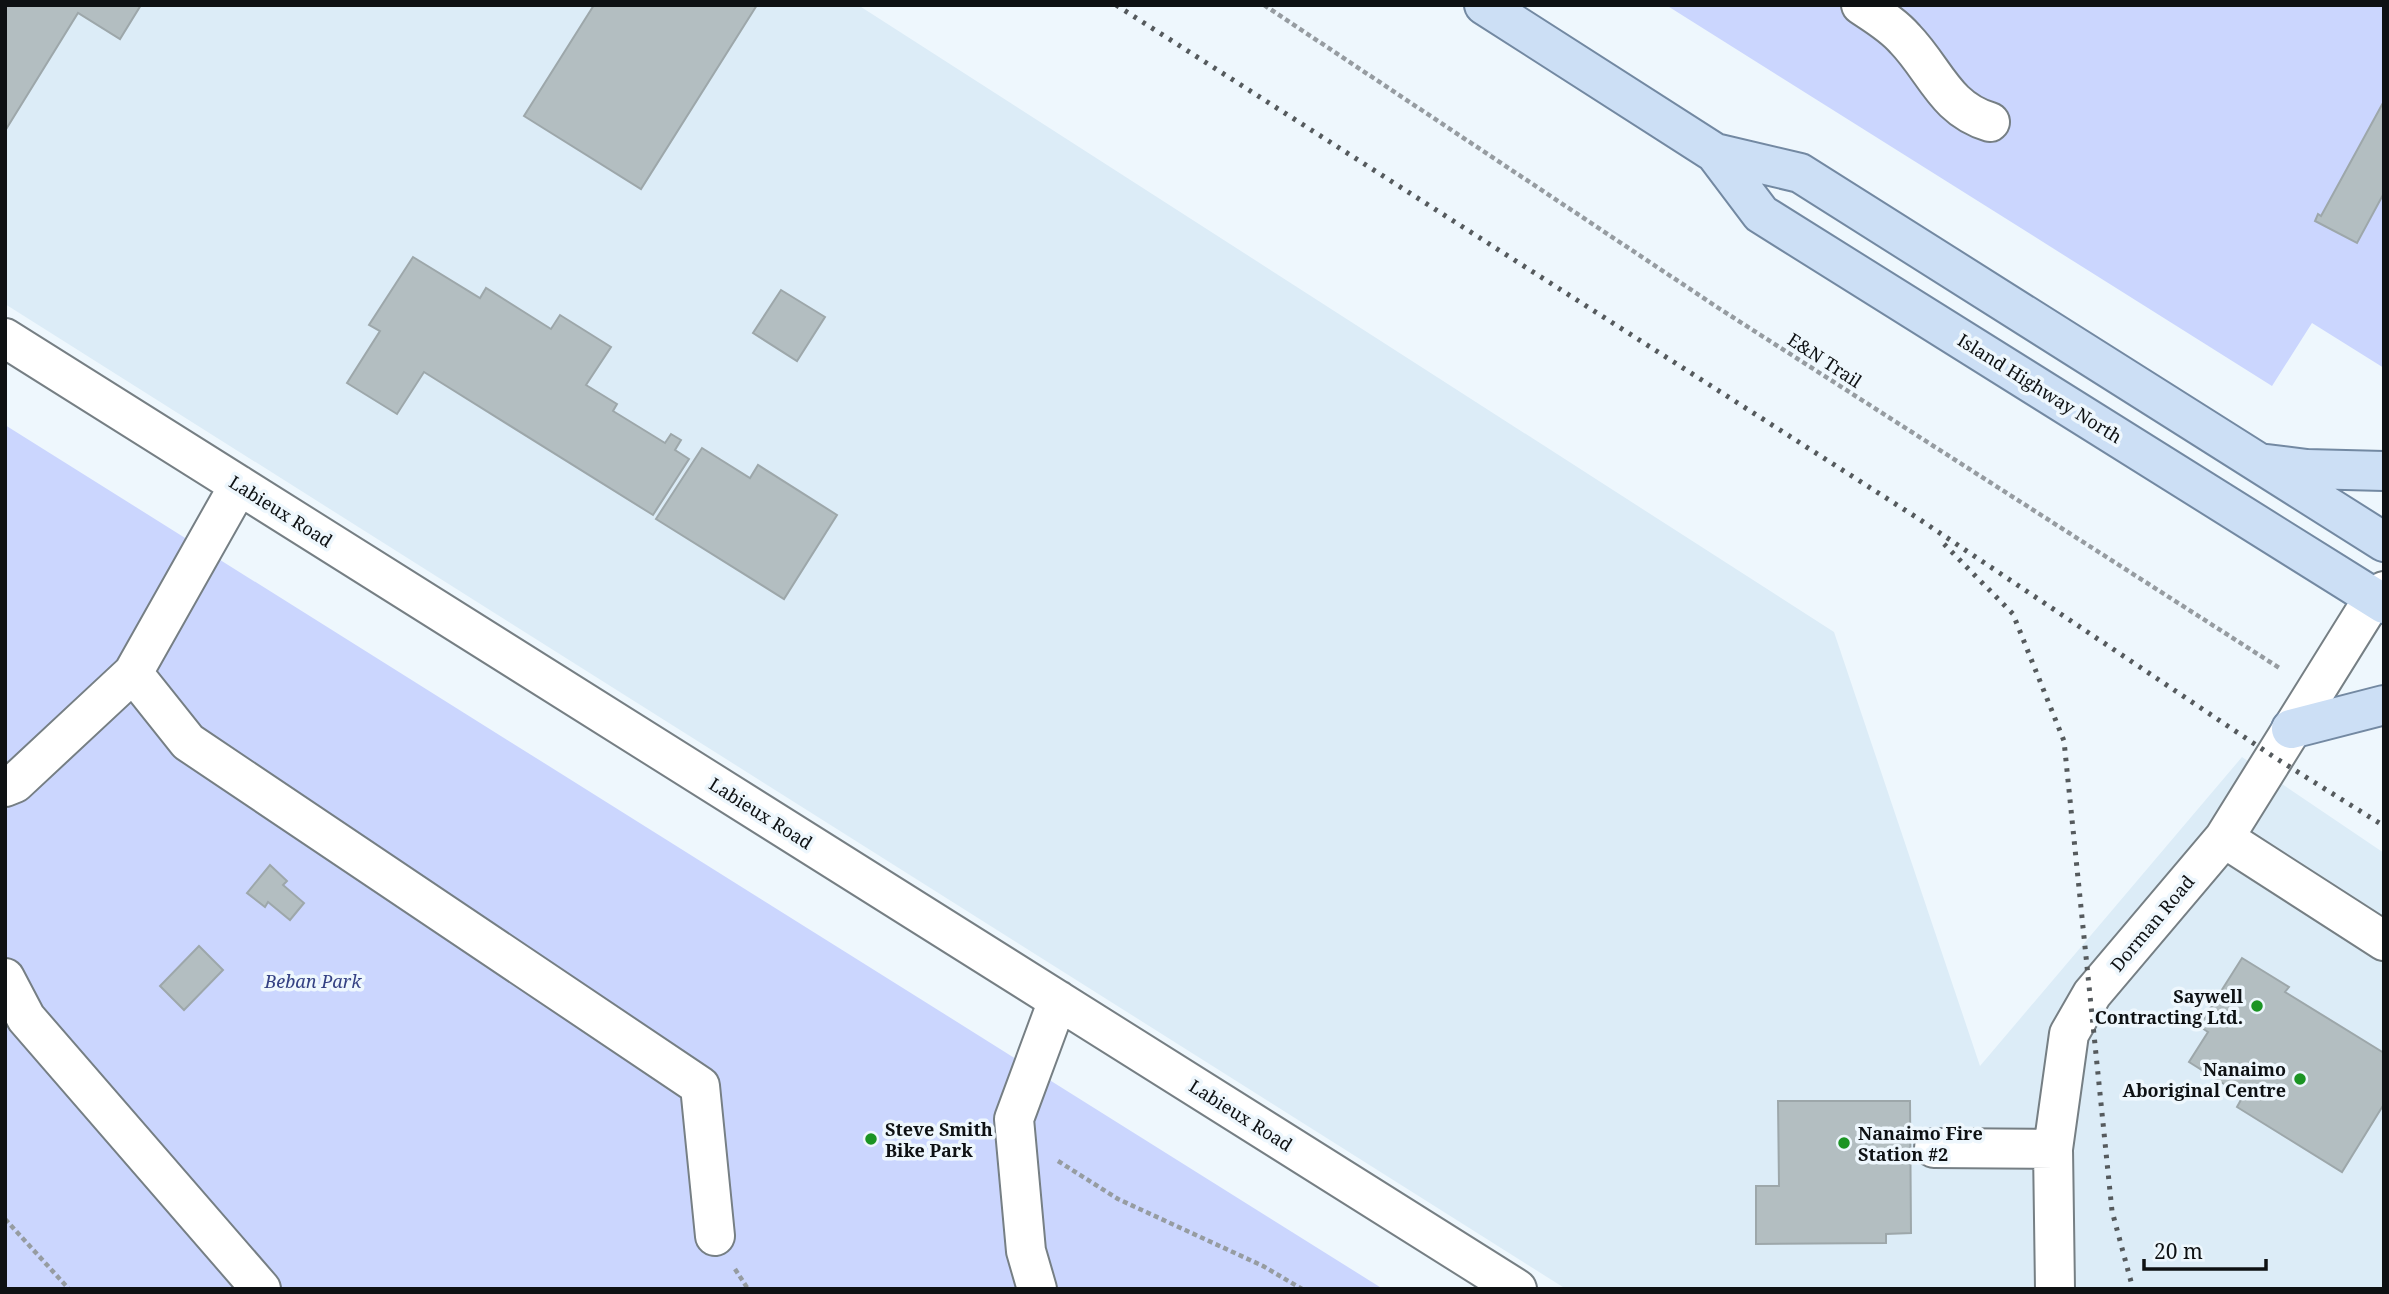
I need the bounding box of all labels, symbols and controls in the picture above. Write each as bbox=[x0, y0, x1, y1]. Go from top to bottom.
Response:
street label: E&N Trail bbox=[1783, 327, 1867, 393]
street label: Island Highway North bbox=[1953, 328, 2127, 448]
street label: Labieux Road bbox=[225, 470, 337, 552]
street label: Labieux Road bbox=[705, 772, 817, 854]
street label: Dorman Road bbox=[2105, 870, 2199, 976]
park label: Beban Park bbox=[264, 969, 362, 993]
place label: Saywell Contracting Ltd. bbox=[2095, 984, 2244, 1029]
marker: Saywell Contracting Ltd. bbox=[2249, 998, 2265, 1014]
place label: Nanaimo Aboriginal Centre bbox=[2122, 1057, 2286, 1102]
marker: Nanaimo Aboriginal Centre bbox=[2292, 1071, 2308, 1087]
street label: Labieux Road bbox=[1185, 1074, 1297, 1156]
place label: Steve Smith Bike Park bbox=[885, 1117, 993, 1162]
place label: Nanaimo Fire Station #2 bbox=[1858, 1121, 1983, 1166]
marker: Steve Smith Bike Park bbox=[863, 1131, 879, 1147]
marker: Nanaimo Fire Station #2 bbox=[1836, 1135, 1852, 1151]
scale bar bbox=[2144, 1228, 2266, 1272]
text: 20 m bbox=[2154, 1237, 2203, 1265]

